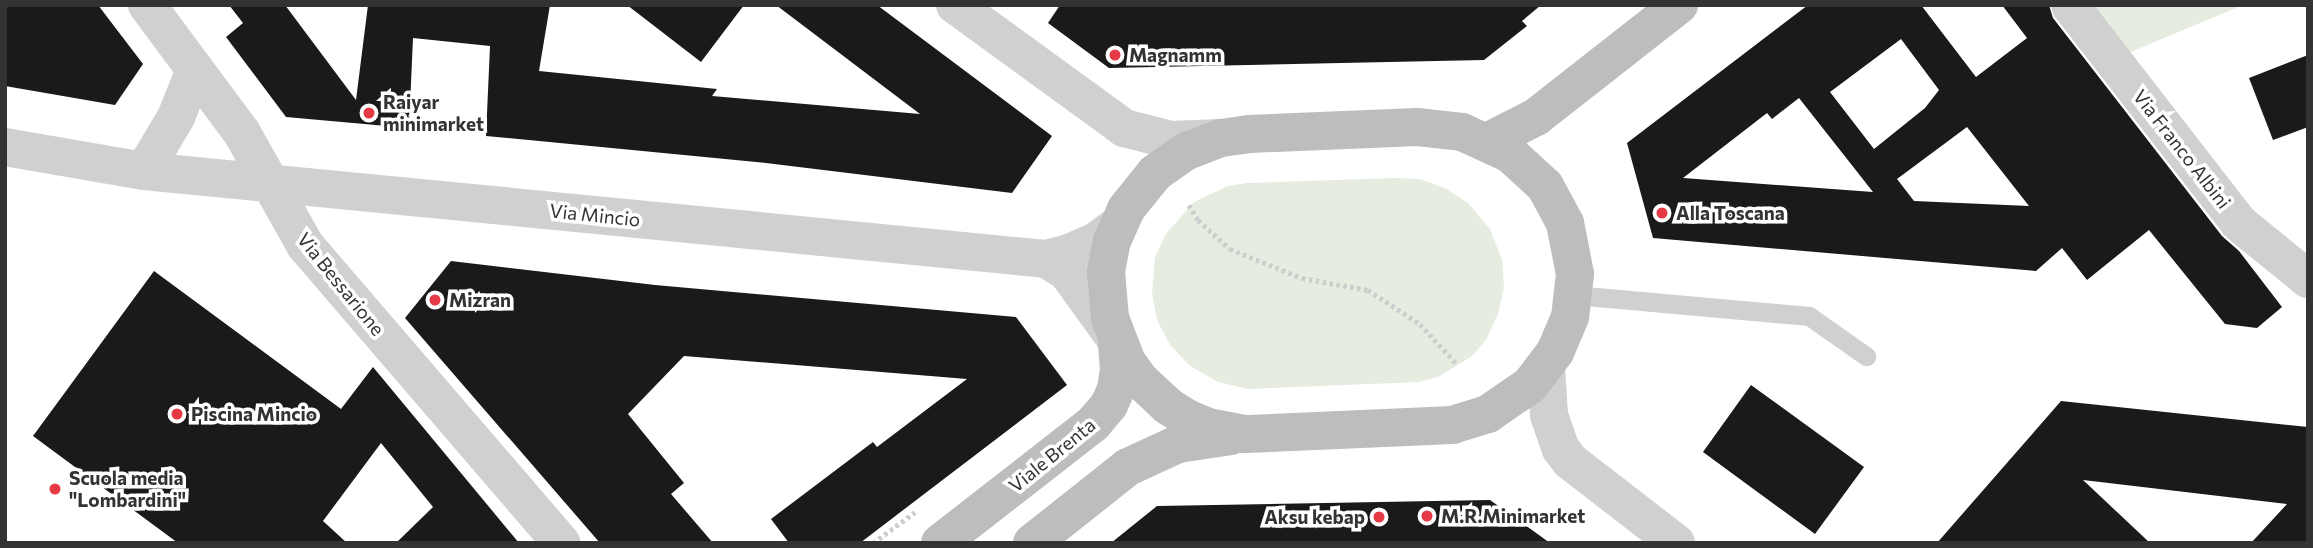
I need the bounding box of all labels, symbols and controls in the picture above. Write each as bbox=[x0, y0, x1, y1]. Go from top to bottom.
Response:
place label: Magnamm bbox=[1129, 44, 1222, 66]
marker: Magnamm bbox=[1107, 47, 1123, 63]
street label: Via Franco Albini bbox=[2129, 85, 2235, 213]
place label: Raiyar minimarket bbox=[383, 91, 484, 135]
marker: Raiyar minimarket bbox=[361, 105, 377, 121]
street label: Via Mincio bbox=[549, 199, 641, 231]
place label: Alla Toscana bbox=[1676, 202, 1785, 224]
marker: Alla Toscana bbox=[1654, 205, 1670, 221]
street label: Via Bessarione bbox=[293, 228, 389, 340]
place label: Mizran bbox=[449, 289, 511, 311]
marker: Mizran bbox=[427, 292, 443, 308]
place label: Piscina Mincio bbox=[191, 403, 317, 425]
marker: Piscina Mincio bbox=[169, 406, 185, 422]
street label: Viale Brenta bbox=[1004, 413, 1100, 497]
place label: Scuola media "Lombardini" bbox=[69, 467, 186, 511]
marker: Scuola media "Lombardini" bbox=[47, 481, 63, 497]
place label: M.R.Minimarket bbox=[1441, 505, 1585, 527]
place label: Aksu kebap bbox=[1264, 506, 1365, 528]
marker: M.R.Minimarket bbox=[1419, 508, 1435, 524]
marker: Aksu kebap bbox=[1371, 509, 1387, 525]

